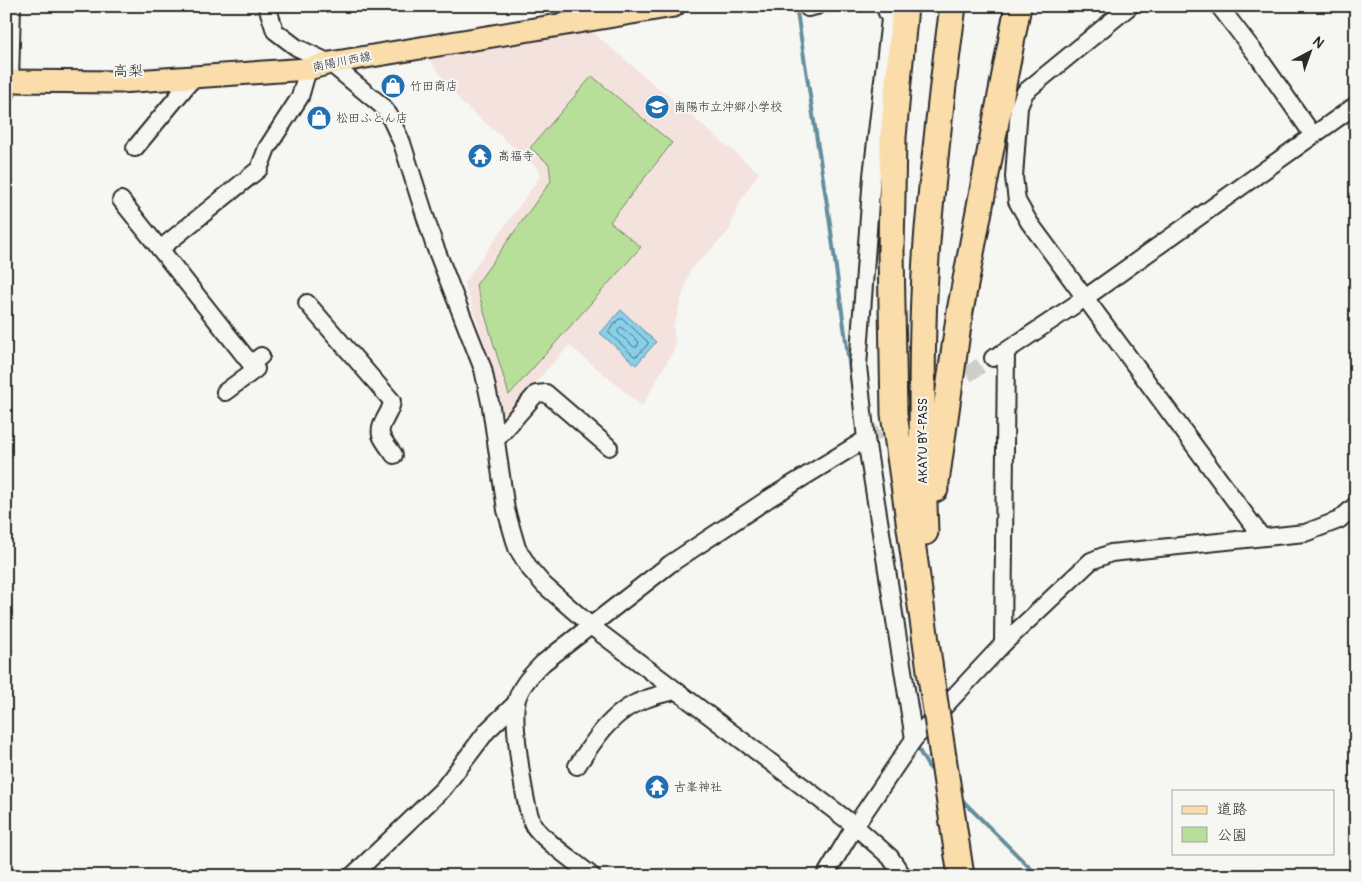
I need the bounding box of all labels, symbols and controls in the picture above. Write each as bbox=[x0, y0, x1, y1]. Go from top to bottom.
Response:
north arrow bbox=[1284, 28, 1334, 78]
text: N bbox=[1309, 33, 1327, 52]
street label: 南陽川西線 bbox=[311, 49, 373, 75]
district label: 高梨 bbox=[113, 62, 143, 81]
shop icon: 竹田商店 bbox=[380, 73, 406, 99]
place label: 竹田商店 bbox=[410, 79, 458, 94]
school or university icon: 南陽市立沖郷小学校 bbox=[644, 94, 670, 120]
place label: 南陽市立沖郷小学校 bbox=[674, 100, 782, 115]
shop icon: 松田ふとん店 bbox=[306, 105, 332, 131]
place label: 松田ふとん店 bbox=[336, 111, 408, 126]
temple icon: 高福寺 bbox=[467, 143, 493, 169]
place label: 高福寺 bbox=[498, 149, 534, 164]
street label: AKAYU BY-PASS bbox=[916, 398, 931, 484]
temple icon: 古峯神社 bbox=[644, 774, 670, 800]
place label: 古峯神社 bbox=[674, 780, 722, 795]
legend bbox=[1172, 790, 1334, 854]
text: 道路 bbox=[1217, 800, 1247, 819]
text: 公園 bbox=[1217, 826, 1247, 845]

